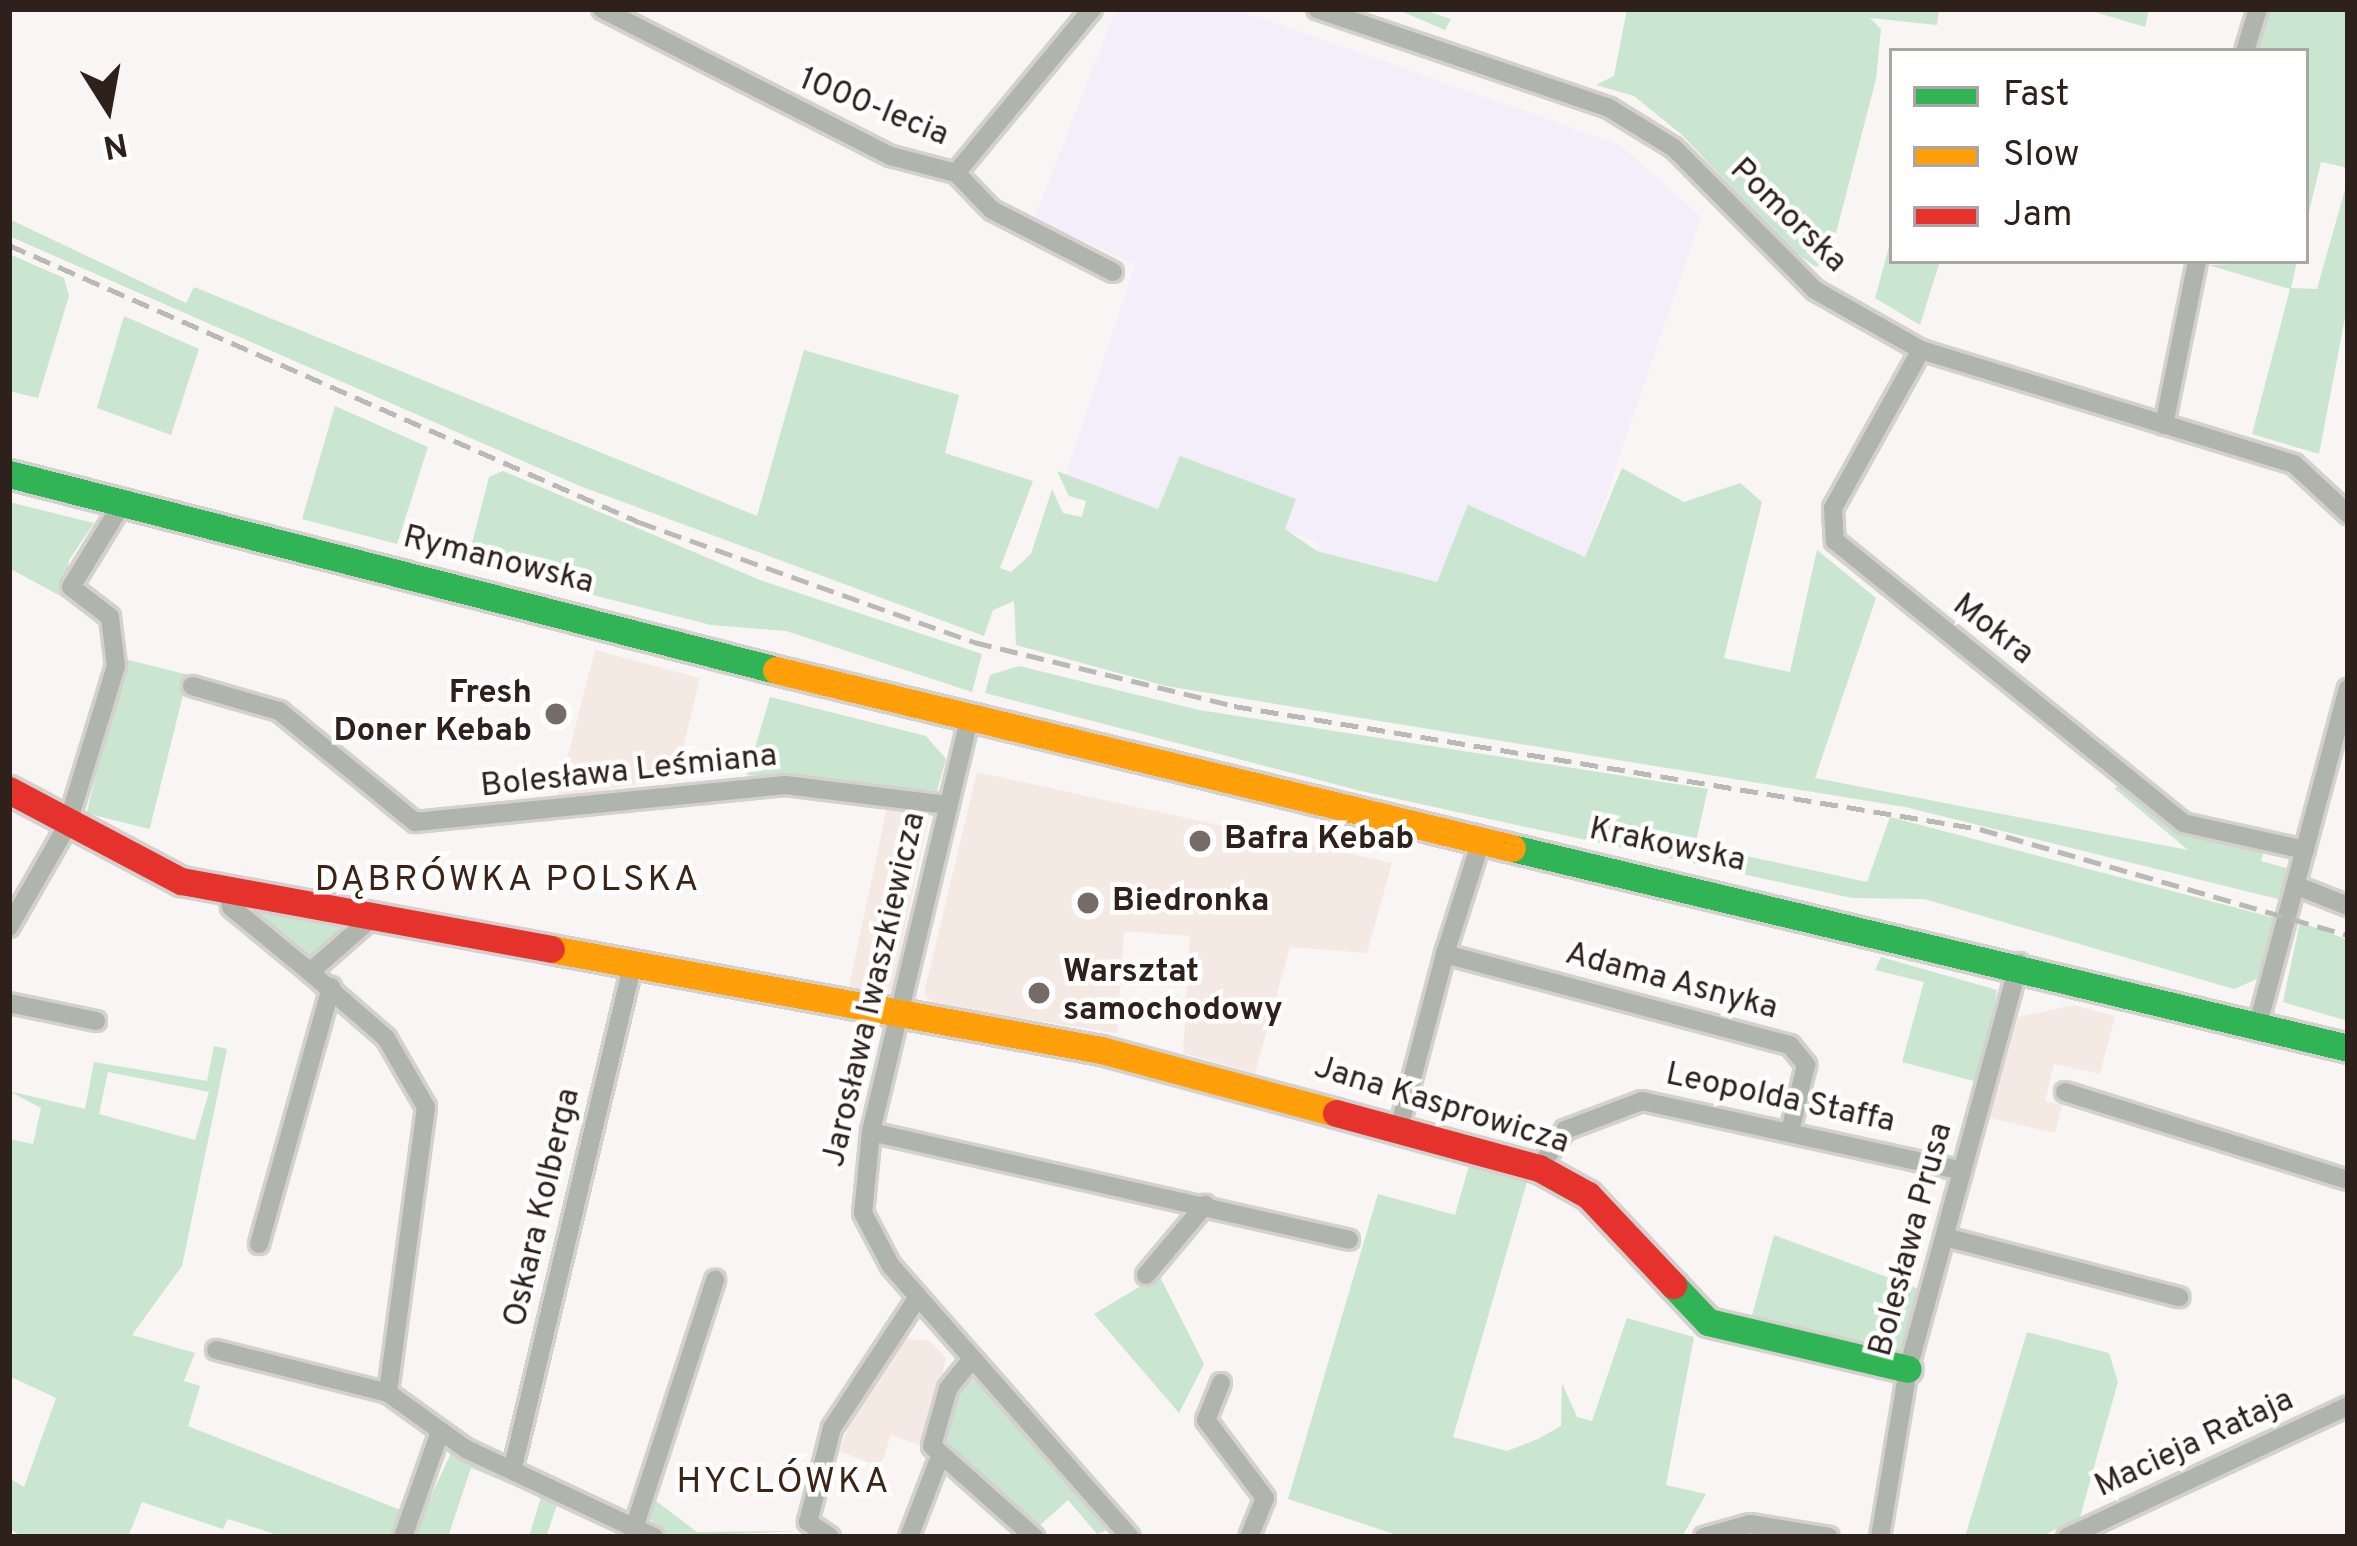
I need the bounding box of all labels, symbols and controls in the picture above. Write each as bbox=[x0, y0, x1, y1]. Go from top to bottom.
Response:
north arrow bbox=[48, 48, 168, 168]
legend bbox=[1889, 48, 2309, 264]
street label: 1000-lecia bbox=[792, 61, 954, 157]
text: Fast bbox=[2003, 73, 2069, 119]
text: N bbox=[99, 120, 131, 166]
text: Slow bbox=[2003, 133, 2079, 179]
street label: Pomorska bbox=[1720, 151, 1854, 283]
text: Jam bbox=[2003, 193, 2073, 239]
street label: Rymanowska bbox=[399, 519, 597, 605]
street label: Mokra bbox=[1943, 587, 2041, 675]
place label: Fresh Doner Kebab bbox=[334, 675, 532, 753]
marker: Fresh Doner Kebab bbox=[543, 701, 569, 727]
street label: Bolesława Leśmiana bbox=[479, 738, 779, 808]
street label: Jarosława Iwaszkiewicza bbox=[816, 809, 936, 1171]
street label: Krakowska bbox=[1585, 811, 1749, 883]
place label: Bafra Kebab bbox=[1224, 821, 1414, 861]
marker: Bafra Kebab bbox=[1187, 828, 1213, 854]
district label: DĄBRÓWKA POLSKA bbox=[314, 860, 702, 904]
place label: Biedronka bbox=[1112, 883, 1269, 923]
marker: Biedronka bbox=[1075, 890, 1101, 916]
street label: Adama Asnyka bbox=[1560, 935, 1782, 1031]
place label: Warsztat samochodowy bbox=[1063, 954, 1283, 1032]
marker: Warsztat samochodowy bbox=[1026, 980, 1052, 1006]
street label: Jana Kasprowicza bbox=[1309, 1049, 1573, 1165]
street label: Leopolda Staffa bbox=[1662, 1056, 1898, 1144]
street label: Oskara Kolberga bbox=[497, 1085, 591, 1331]
street label: Bolesława Prusa bbox=[1863, 1119, 1963, 1361]
street label: Macieja Rataja bbox=[2090, 1382, 2300, 1508]
district label: HYCLÓWKA bbox=[676, 1462, 892, 1506]

